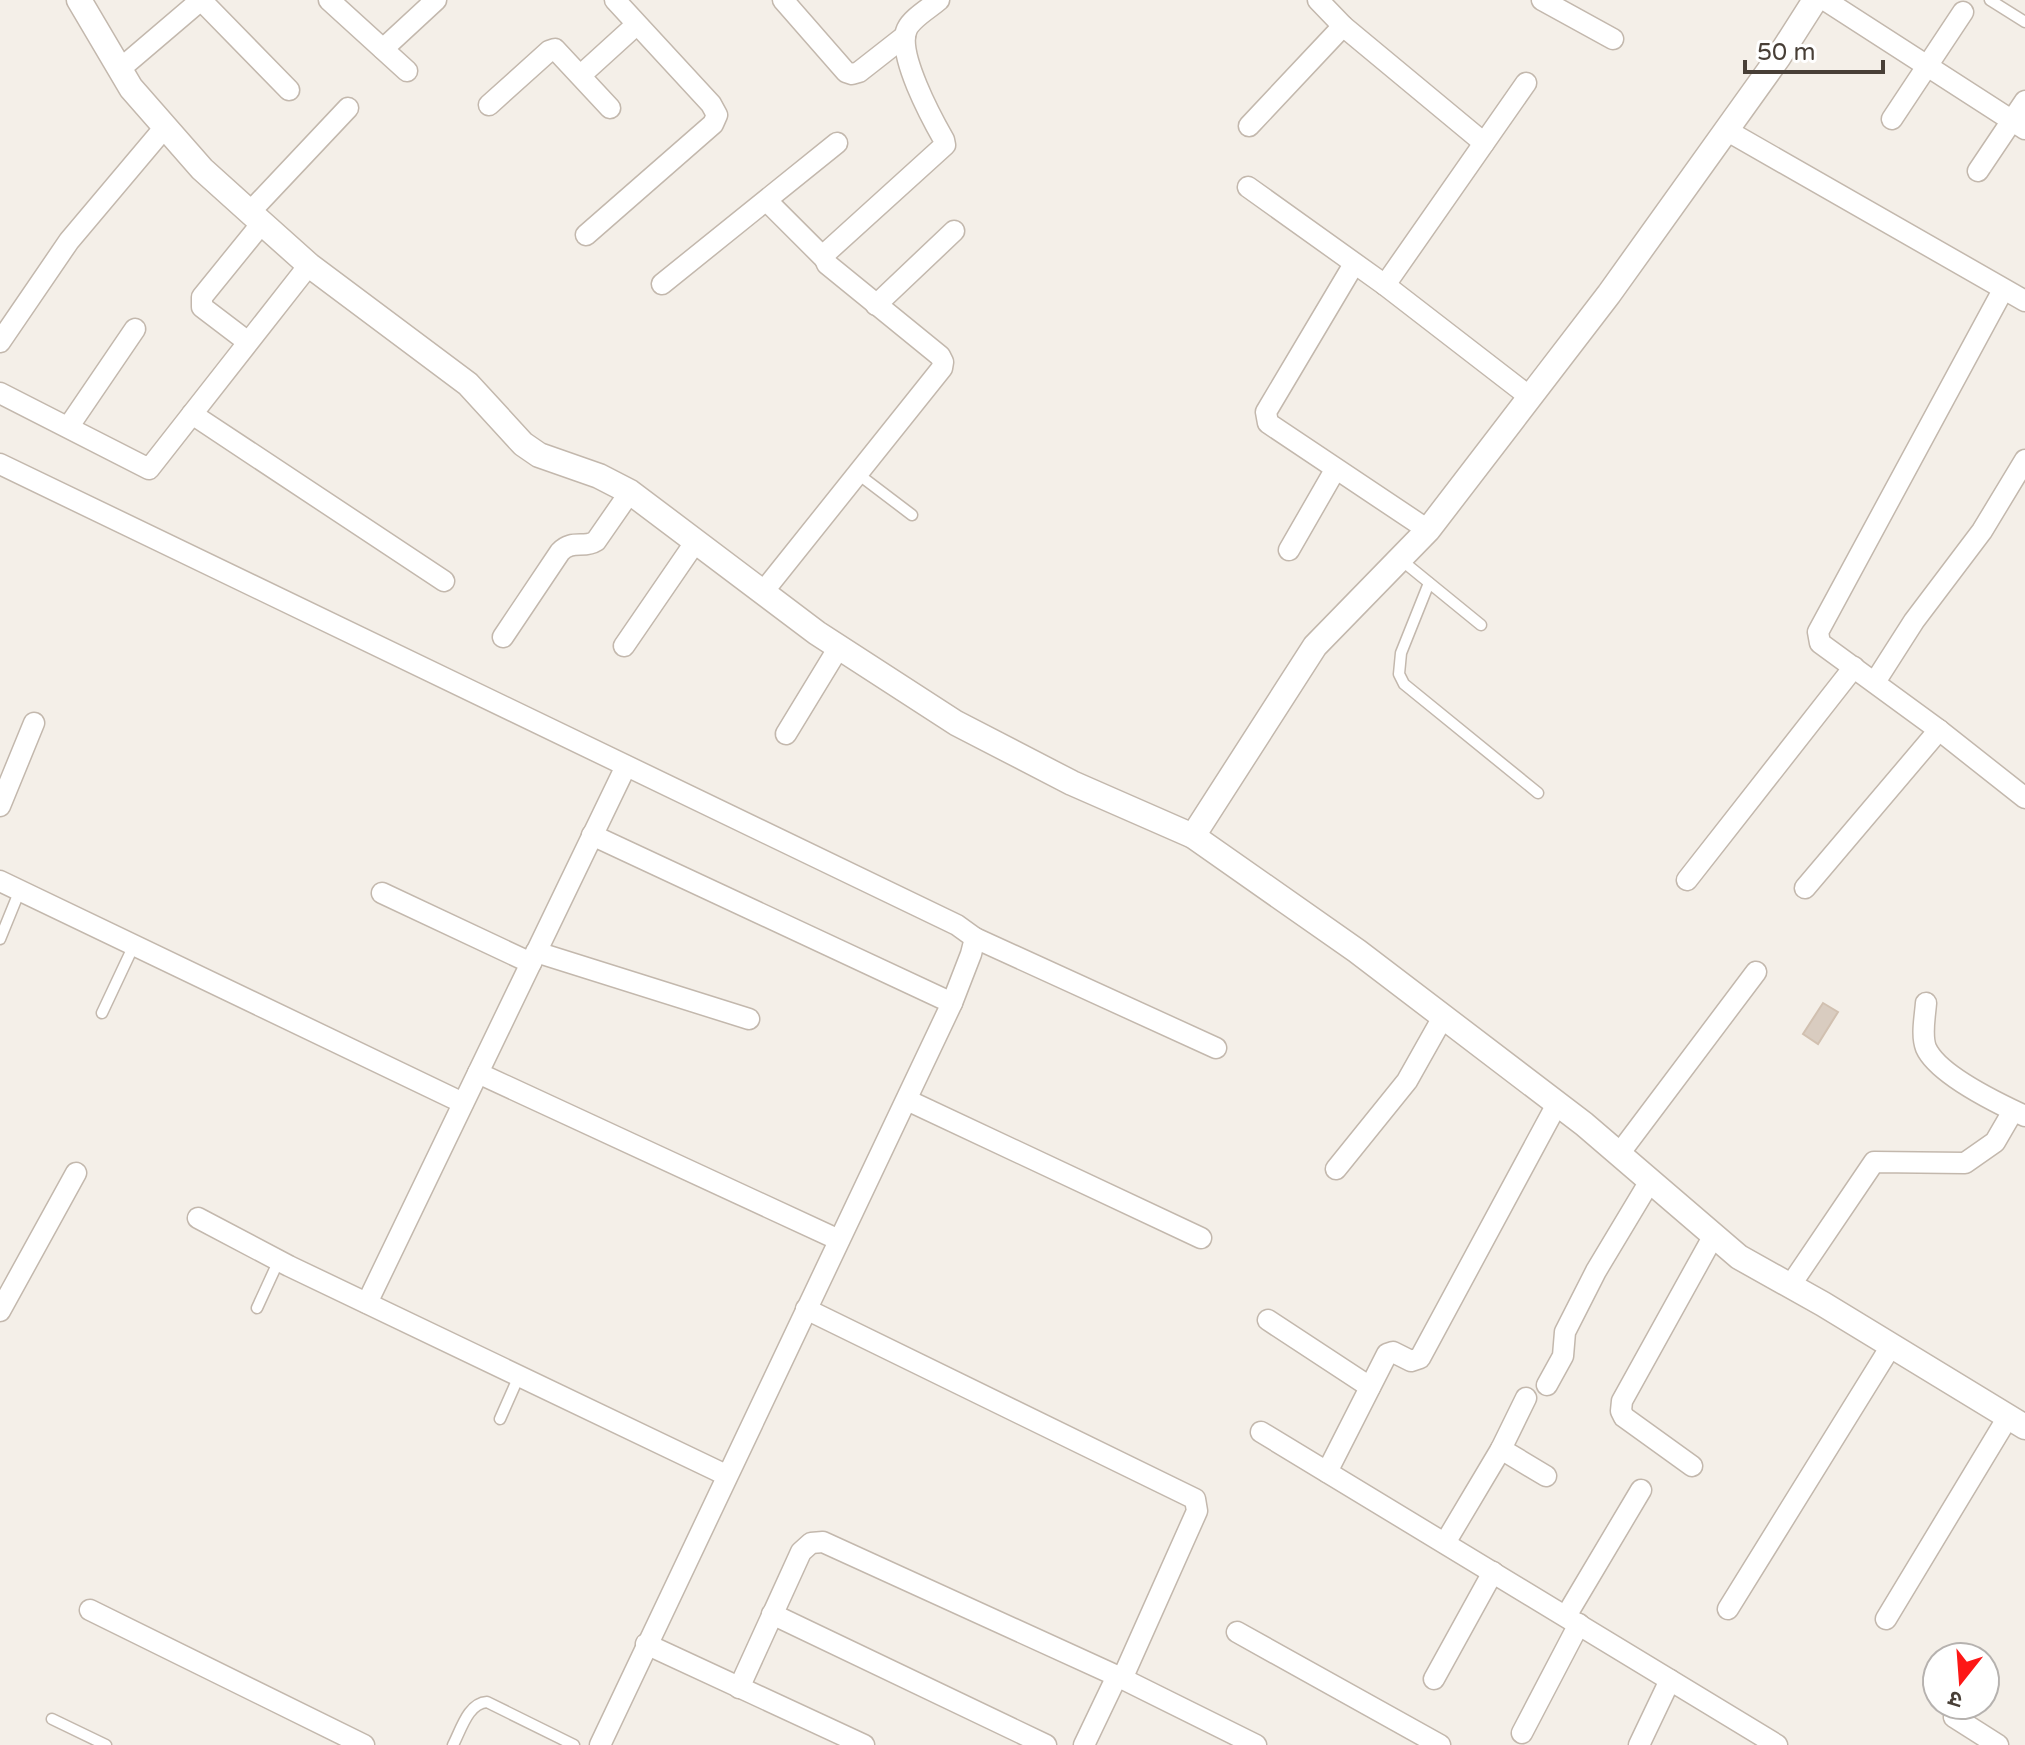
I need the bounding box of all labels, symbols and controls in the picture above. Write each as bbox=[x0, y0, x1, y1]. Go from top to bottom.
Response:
scale bar bbox=[1745, 24, 1883, 74]
text: 50 m bbox=[1757, 38, 1815, 67]
north arrow bbox=[1921, 1641, 2001, 1721]
text: उ bbox=[1944, 1685, 1965, 1713]

